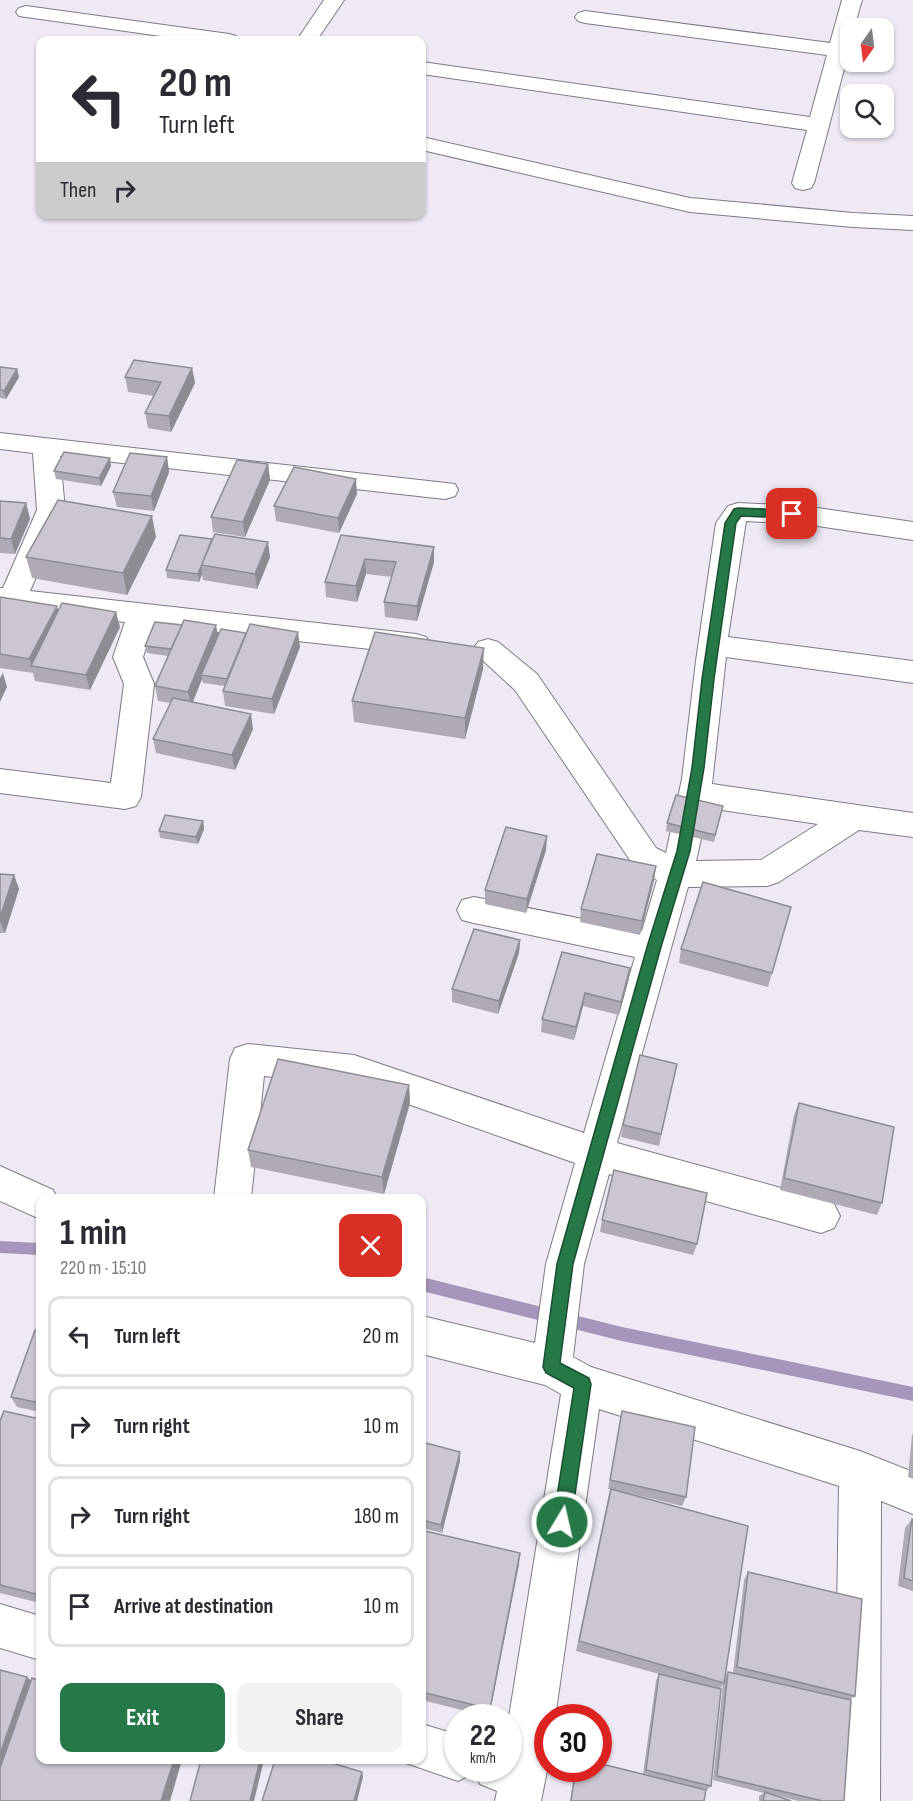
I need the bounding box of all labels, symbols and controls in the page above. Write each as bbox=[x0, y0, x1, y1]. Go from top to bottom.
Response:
north arrow bbox=[840, 18, 894, 72]
map controls bbox=[840, 18, 894, 138]
text: 20 m bbox=[159, 58, 232, 109]
icon: left bbox=[60, 60, 138, 138]
button: search bbox=[840, 84, 894, 138]
text: Turn left bbox=[159, 109, 235, 141]
icon: right bbox=[108, 174, 141, 207]
text: Then bbox=[60, 177, 96, 204]
pin bbox=[766, 488, 817, 539]
icon: arrive bbox=[775, 497, 808, 530]
text: 1 min bbox=[60, 1212, 127, 1255]
button: close bbox=[339, 1214, 402, 1277]
text: 220 m · 15:10 bbox=[60, 1256, 147, 1280]
icon: left bbox=[63, 1320, 96, 1353]
text: Turn left bbox=[114, 1323, 180, 1350]
text: 20 m bbox=[363, 1323, 399, 1350]
icon: right bbox=[63, 1410, 96, 1443]
text: Turn right bbox=[114, 1413, 190, 1440]
text: 10 m bbox=[364, 1413, 399, 1440]
position arrow bbox=[530, 1490, 594, 1554]
icon: right bbox=[63, 1500, 96, 1533]
text: Turn right bbox=[114, 1503, 190, 1530]
text: 180 m bbox=[354, 1503, 399, 1530]
icon: arrive bbox=[63, 1590, 96, 1623]
text: Arrive at destination bbox=[114, 1593, 273, 1620]
text: 10 m bbox=[364, 1593, 399, 1620]
button: Exit bbox=[60, 1683, 225, 1752]
button: Share bbox=[237, 1683, 402, 1752]
speed limit sign: 30 bbox=[534, 1704, 612, 1782]
text: 22 bbox=[470, 1718, 496, 1754]
text: km/h bbox=[470, 1749, 496, 1768]

